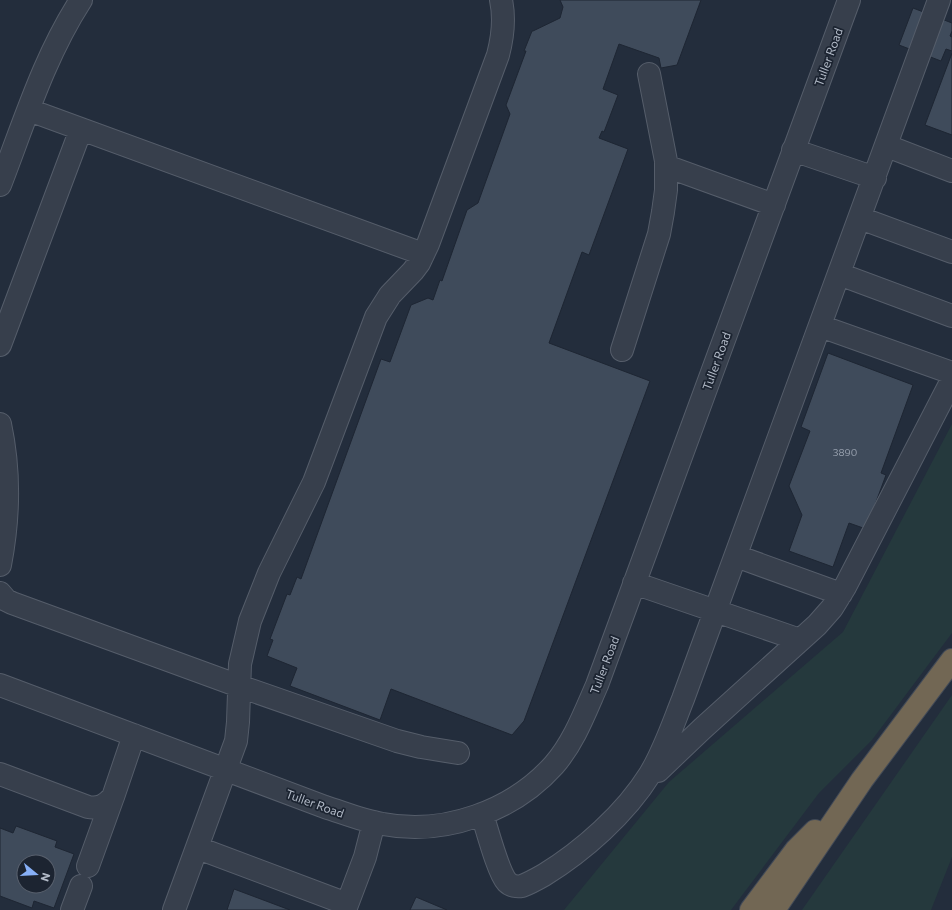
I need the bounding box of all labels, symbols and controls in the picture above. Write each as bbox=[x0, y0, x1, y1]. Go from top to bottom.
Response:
street label: Tuller Road bbox=[811, 26, 845, 88]
street label: Tuller Road bbox=[699, 330, 733, 392]
house number: 3890 bbox=[833, 446, 857, 458]
street label: Tuller Road bbox=[587, 634, 621, 696]
street label: Tuller Road bbox=[284, 786, 346, 820]
north arrow bbox=[16, 854, 56, 894]
text: N bbox=[39, 871, 53, 883]

